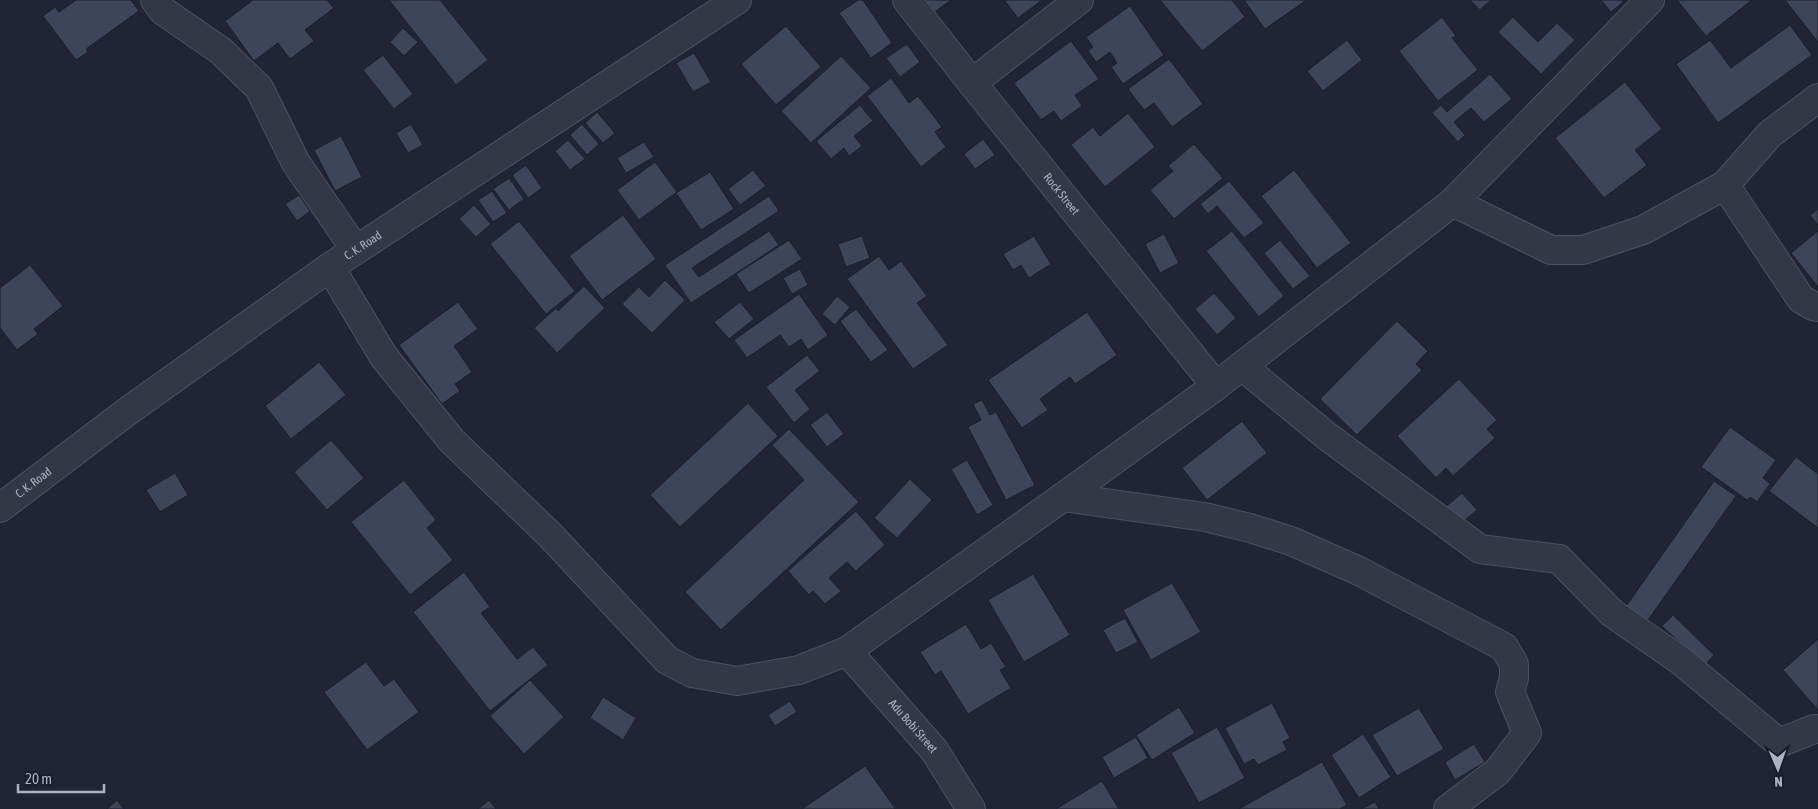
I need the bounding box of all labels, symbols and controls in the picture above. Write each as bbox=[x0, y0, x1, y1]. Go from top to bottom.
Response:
street label: Rock Street bbox=[1040, 170, 1083, 218]
street label: C. K. Road bbox=[342, 228, 384, 263]
street label: C. K. Road bbox=[13, 464, 54, 501]
street label: Adu Bobi Street bbox=[886, 696, 941, 756]
north arrow bbox=[1753, 744, 1803, 794]
scale bar bbox=[18, 762, 104, 794]
text: 20 m bbox=[25, 770, 52, 787]
text: N bbox=[1774, 774, 1783, 790]

